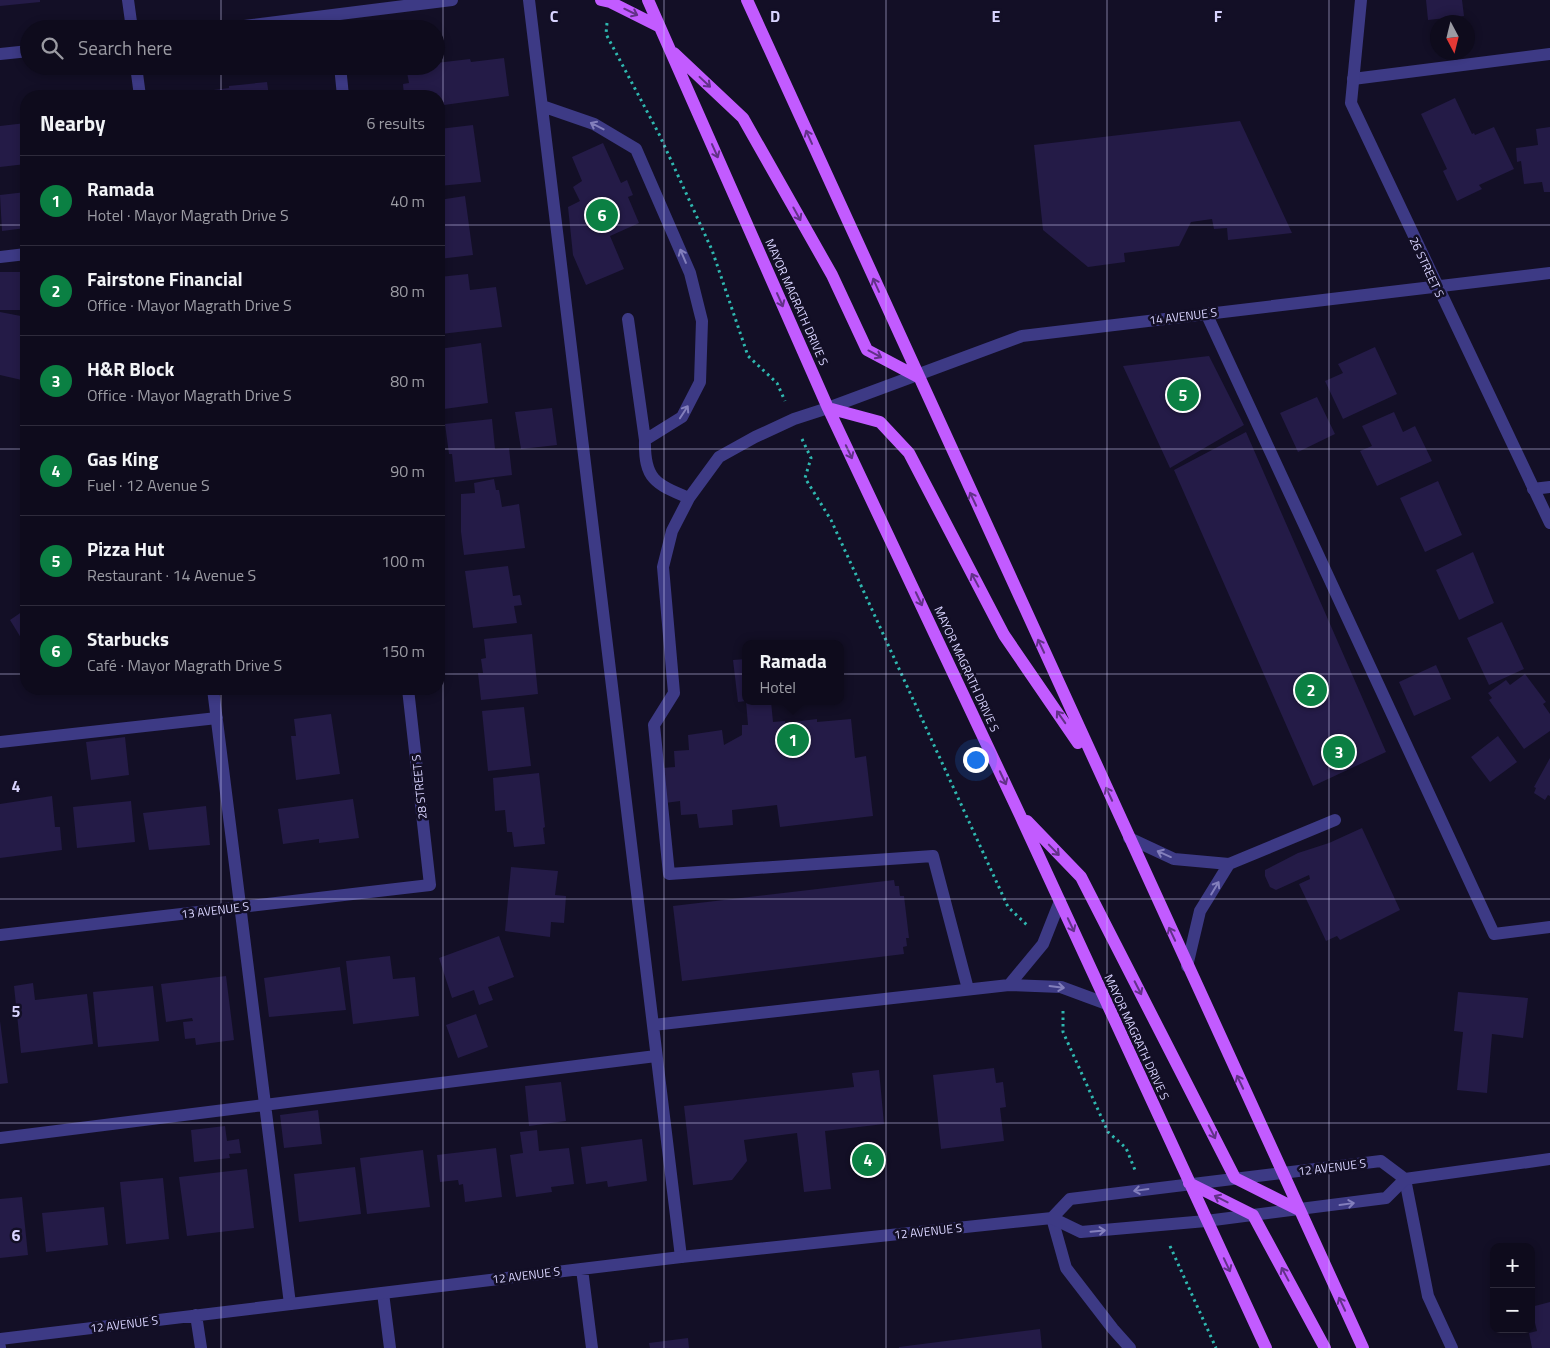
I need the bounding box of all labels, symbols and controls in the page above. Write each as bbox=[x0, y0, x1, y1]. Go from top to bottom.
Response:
text: C bbox=[550, 4, 559, 28]
text: D bbox=[770, 4, 780, 28]
text: E bbox=[992, 4, 1001, 28]
text: F bbox=[1214, 4, 1223, 28]
one-way arrow bbox=[623, 8, 638, 17]
north arrow bbox=[1430, 15, 1475, 60]
search box bbox=[20, 20, 445, 75]
text: Search here bbox=[78, 33, 172, 62]
icon: search bbox=[38, 34, 66, 62]
one-way arrow bbox=[699, 76, 711, 88]
text: Nearby bbox=[40, 107, 105, 139]
text: 6 results bbox=[366, 111, 425, 135]
one-way arrow bbox=[589, 121, 604, 131]
one-way arrow bbox=[803, 130, 813, 145]
one-way arrow bbox=[710, 143, 720, 158]
text: Ramada bbox=[87, 174, 154, 203]
text: 1 bbox=[52, 189, 60, 213]
text: 40 m bbox=[390, 189, 425, 213]
pin: 6 bbox=[586, 196, 618, 234]
text: Hotel · Mayor Magrath Drive S bbox=[87, 203, 289, 227]
one-way arrow bbox=[792, 206, 802, 221]
street label: 26 STREET S bbox=[1405, 234, 1449, 300]
street label: MAYOR MAGRATH DRIVE S bbox=[760, 236, 834, 368]
one-way arrow bbox=[677, 249, 686, 264]
text: Fairstone Financial bbox=[87, 264, 243, 293]
one-way arrow bbox=[870, 277, 880, 292]
text: 2 bbox=[52, 279, 60, 303]
text: 80 m bbox=[390, 279, 425, 303]
one-way arrow bbox=[776, 292, 786, 307]
text: Office · Mayor Magrath Drive S bbox=[87, 293, 292, 317]
street label: 14 AVENUE S bbox=[1148, 302, 1218, 330]
one-way arrow bbox=[867, 350, 882, 359]
text: H&R Block bbox=[87, 354, 174, 383]
text: 3 bbox=[52, 369, 60, 393]
text: 80 m bbox=[390, 369, 425, 393]
pin: 5 bbox=[1167, 376, 1199, 414]
text: Office · Mayor Magrath Drive S bbox=[87, 383, 292, 407]
one-way arrow bbox=[679, 405, 689, 419]
text: Gas King bbox=[87, 444, 158, 473]
one-way arrow bbox=[845, 444, 854, 459]
text: 4 bbox=[52, 459, 60, 483]
text: 90 m bbox=[390, 459, 425, 483]
text: Fuel · 12 Avenue S bbox=[87, 473, 210, 497]
one-way arrow bbox=[968, 492, 978, 507]
text: Pizza Hut bbox=[87, 534, 165, 563]
text: 5 bbox=[52, 549, 60, 573]
text: 100 m bbox=[381, 549, 425, 573]
text: Restaurant · 14 Avenue S bbox=[87, 563, 256, 587]
one-way arrow bbox=[970, 572, 980, 587]
one-way arrow bbox=[914, 591, 924, 606]
street label: MAYOR MAGRATH DRIVE S bbox=[929, 603, 1005, 735]
text: Starbucks bbox=[87, 624, 169, 653]
text: 6 bbox=[52, 639, 60, 663]
text: 150 m bbox=[381, 639, 425, 663]
one-way arrow bbox=[1036, 639, 1045, 654]
popup bbox=[742, 640, 844, 705]
text: Ramada bbox=[759, 646, 827, 675]
text: Café · Mayor Magrath Drive S bbox=[87, 653, 282, 677]
pin: 2 bbox=[1295, 671, 1327, 709]
text: Hotel bbox=[759, 675, 796, 699]
one-way arrow bbox=[1056, 710, 1066, 724]
pin: 1 bbox=[777, 721, 809, 759]
pin: 3 bbox=[1323, 733, 1355, 771]
your location bbox=[963, 747, 989, 773]
street label: 28 STREET S bbox=[406, 754, 432, 820]
one-way arrow bbox=[999, 770, 1008, 785]
text: 4 bbox=[12, 774, 21, 798]
one-way arrow bbox=[1103, 787, 1113, 802]
one-way arrow bbox=[1048, 843, 1060, 856]
one-way arrow bbox=[1157, 849, 1172, 859]
one-way arrow bbox=[1210, 881, 1220, 895]
street label: 13 AVENUE S bbox=[180, 896, 250, 924]
one-way arrow bbox=[1067, 917, 1076, 932]
one-way arrow bbox=[1167, 927, 1177, 942]
street label: MAYOR MAGRATH DRIVE S bbox=[1099, 971, 1175, 1103]
one-way arrow bbox=[1133, 980, 1143, 995]
one-way arrow bbox=[1049, 982, 1065, 992]
text: 5 bbox=[12, 999, 21, 1023]
one-way arrow bbox=[1235, 1075, 1244, 1090]
one-way arrow bbox=[1208, 1124, 1217, 1139]
pin: 4 bbox=[852, 1141, 884, 1179]
street label: 12 AVENUE S bbox=[1297, 1153, 1367, 1181]
one-way arrow bbox=[1134, 1186, 1150, 1196]
one-way arrow bbox=[1214, 1194, 1229, 1203]
one-way arrow bbox=[1339, 1198, 1355, 1208]
street label: 12 AVENUE S bbox=[893, 1218, 963, 1244]
text: 6 bbox=[12, 1223, 21, 1247]
one-way arrow bbox=[1089, 1226, 1105, 1236]
map controls bbox=[1490, 1243, 1535, 1333]
button: + bbox=[1490, 1243, 1535, 1288]
one-way arrow bbox=[1222, 1257, 1232, 1272]
street label: 12 AVENUE S bbox=[491, 1261, 561, 1289]
one-way arrow bbox=[1280, 1267, 1290, 1282]
button: − bbox=[1490, 1288, 1535, 1333]
one-way arrow bbox=[1337, 1297, 1347, 1312]
street label: 12 AVENUE S bbox=[89, 1310, 159, 1338]

